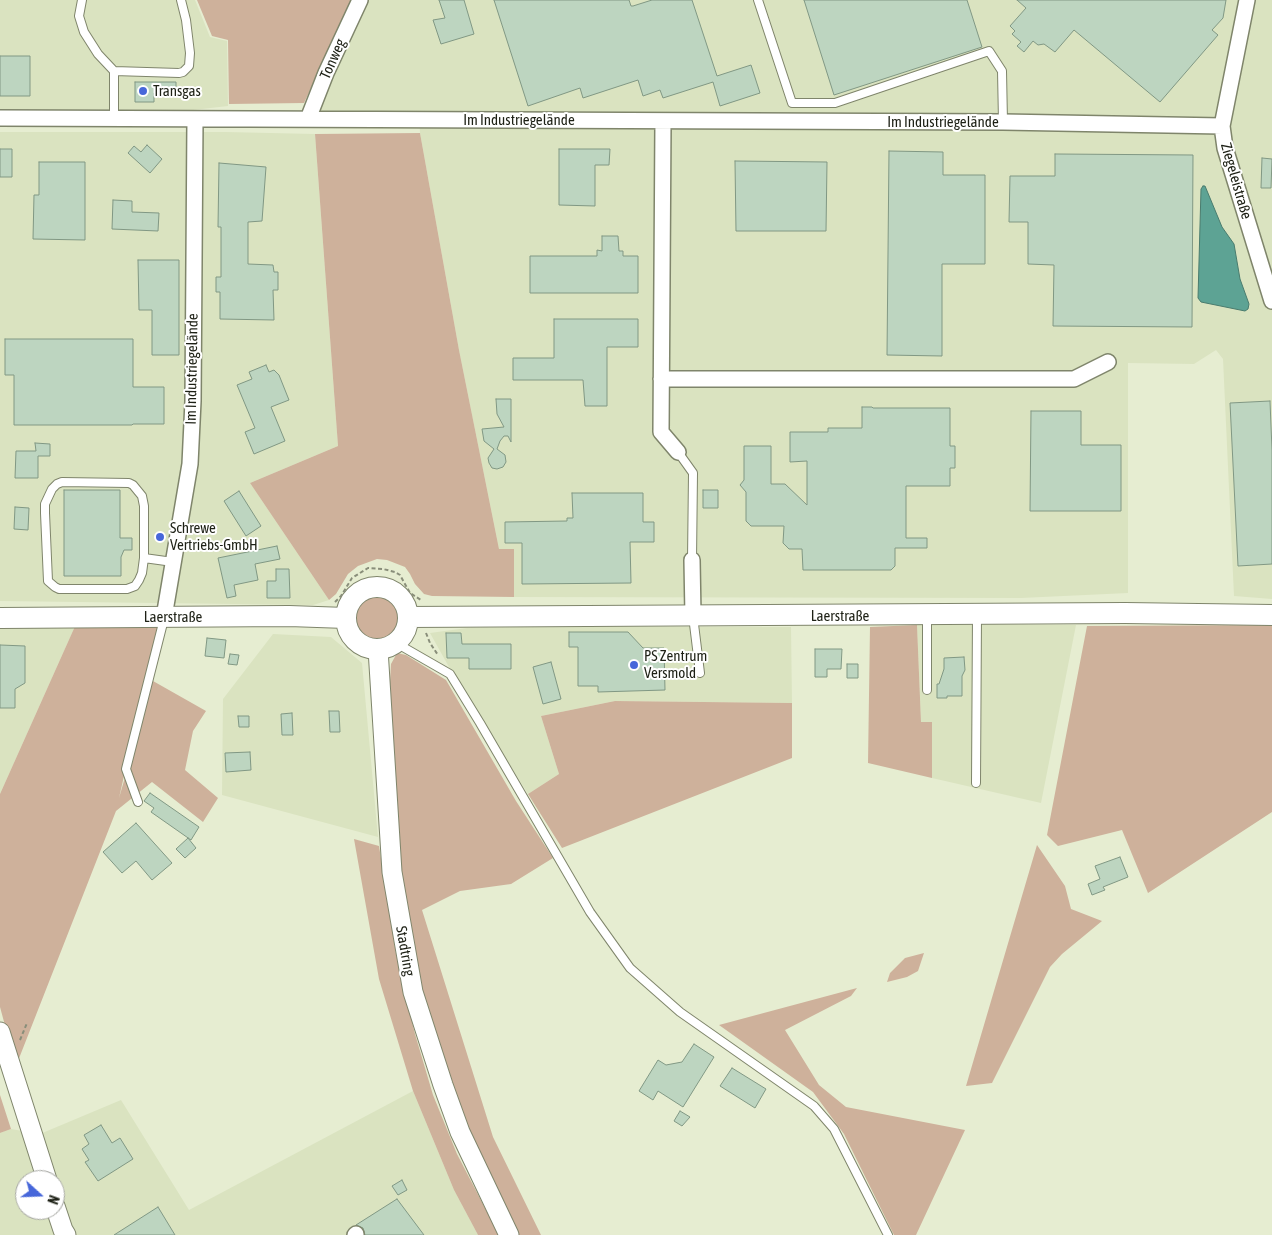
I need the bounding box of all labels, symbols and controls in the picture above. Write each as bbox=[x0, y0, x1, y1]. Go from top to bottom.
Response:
street label: Tonweg bbox=[316, 36, 350, 82]
place label: Transgas bbox=[153, 82, 201, 100]
marker: Transgas bbox=[137, 85, 149, 97]
street label: Im Industriegelände bbox=[463, 111, 575, 129]
street label: Im Industriegelände bbox=[887, 113, 999, 131]
street label: Ziegeleistraße bbox=[1217, 141, 1255, 221]
street label: Im Industriegelände bbox=[182, 313, 202, 425]
place label: Schrewe Vertriebs-GmbH bbox=[170, 519, 258, 554]
marker: Schrewe Vertriebs-GmbH bbox=[154, 531, 166, 543]
street label: Laerstraße bbox=[811, 607, 869, 625]
street label: Laerstraße bbox=[144, 608, 202, 626]
place label: PS Zentrum Versmold bbox=[644, 647, 707, 682]
marker: PS Zentrum Versmold bbox=[628, 659, 640, 671]
street label: Stadtring bbox=[392, 925, 418, 977]
north arrow bbox=[15, 1170, 65, 1220]
text: N bbox=[44, 1193, 62, 1206]

